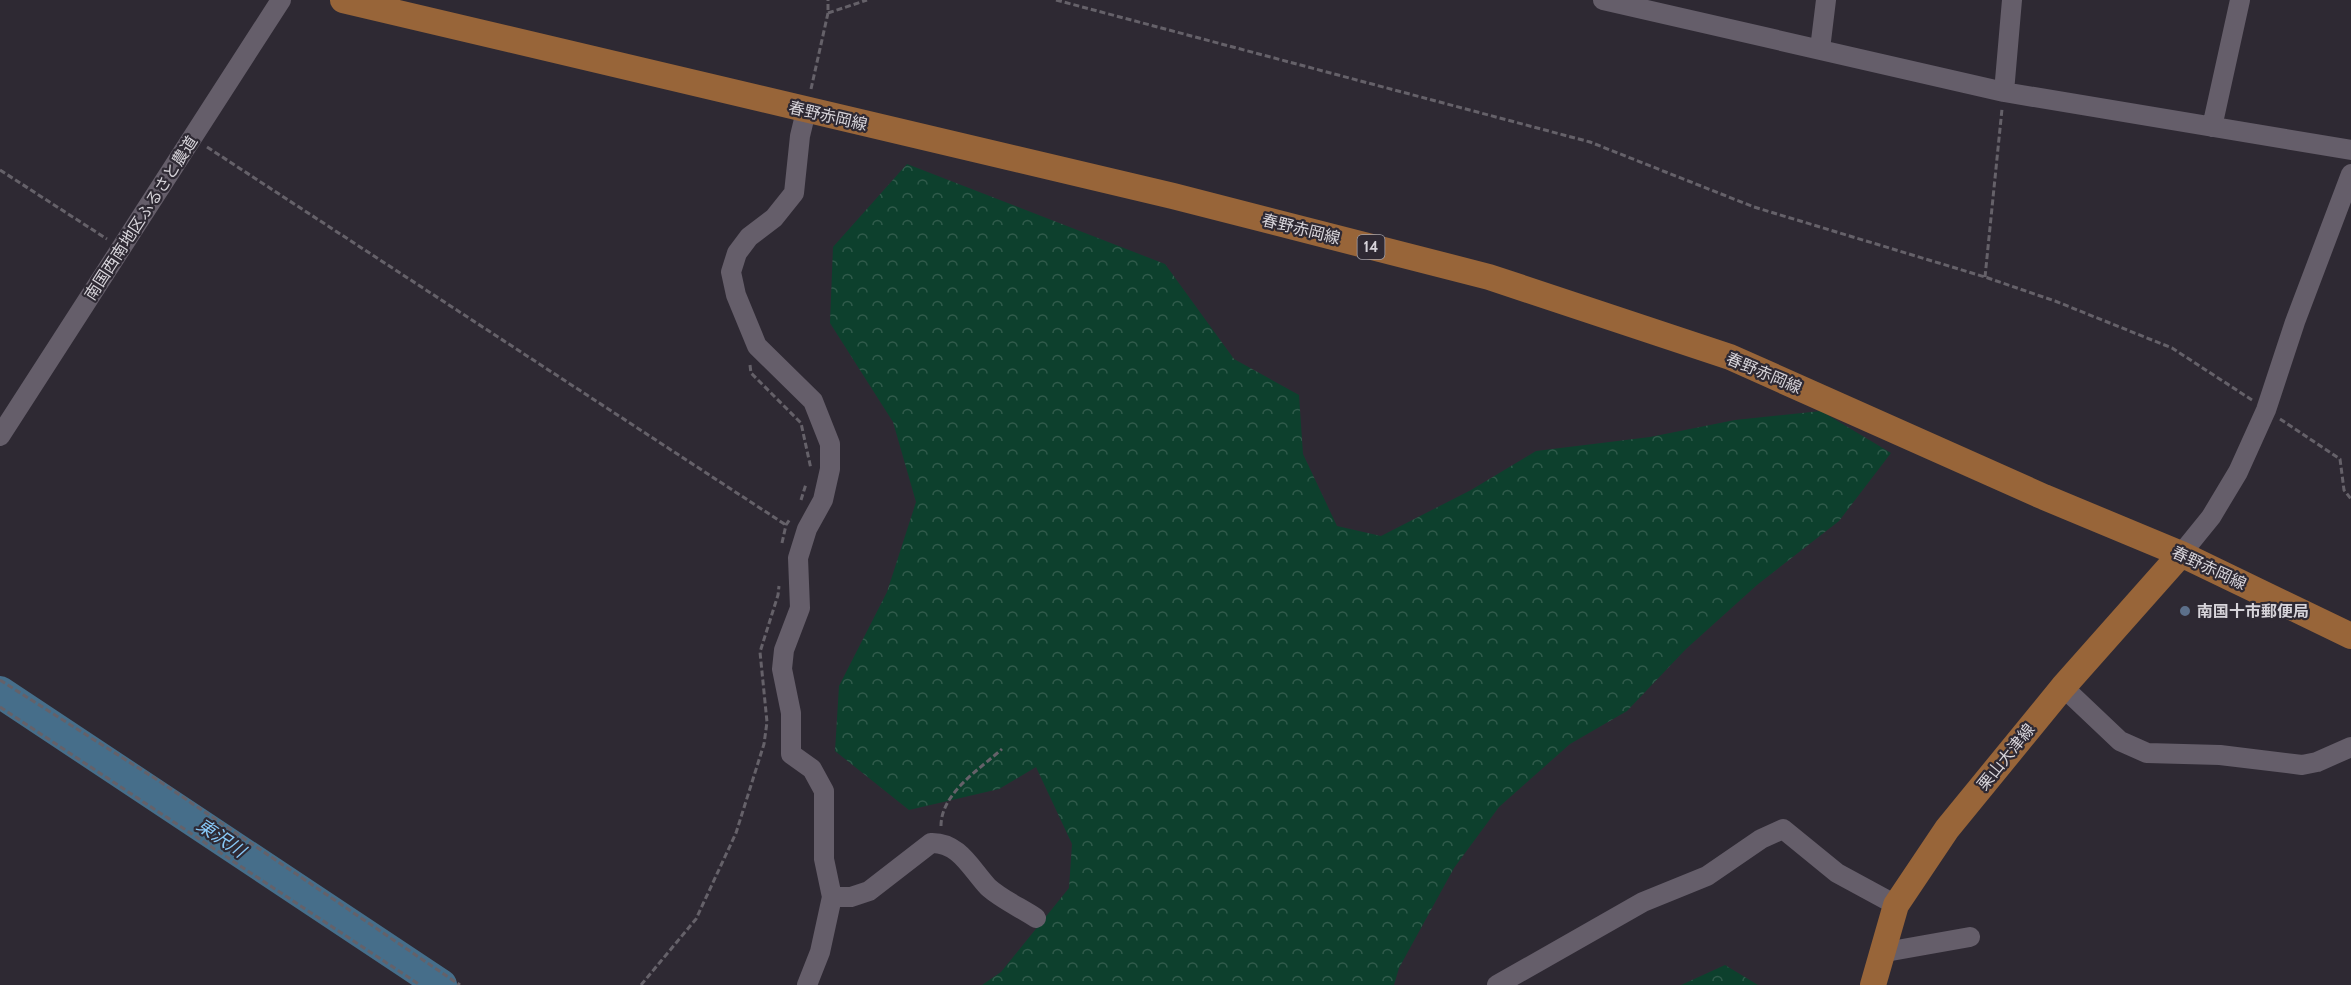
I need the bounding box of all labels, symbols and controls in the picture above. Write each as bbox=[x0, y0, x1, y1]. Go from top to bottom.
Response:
street label: 春野赤岡線 bbox=[787, 98, 869, 134]
street label: 南国西南地区ふるさと農道 bbox=[81, 132, 201, 304]
street label: 春野赤岡線 bbox=[1260, 210, 1342, 248]
road number: 14 bbox=[1358, 235, 1384, 259]
street label: 春野赤岡線 bbox=[1723, 349, 1805, 397]
street label: 春野赤岡線 bbox=[2169, 542, 2249, 594]
place label: 南国十市郵便局 bbox=[2197, 602, 2309, 621]
marker: 南国十市郵便局 bbox=[2178, 604, 2192, 618]
street label: 栗山大津線 bbox=[1973, 720, 2039, 794]
water label: 東沢川 bbox=[192, 814, 251, 863]

